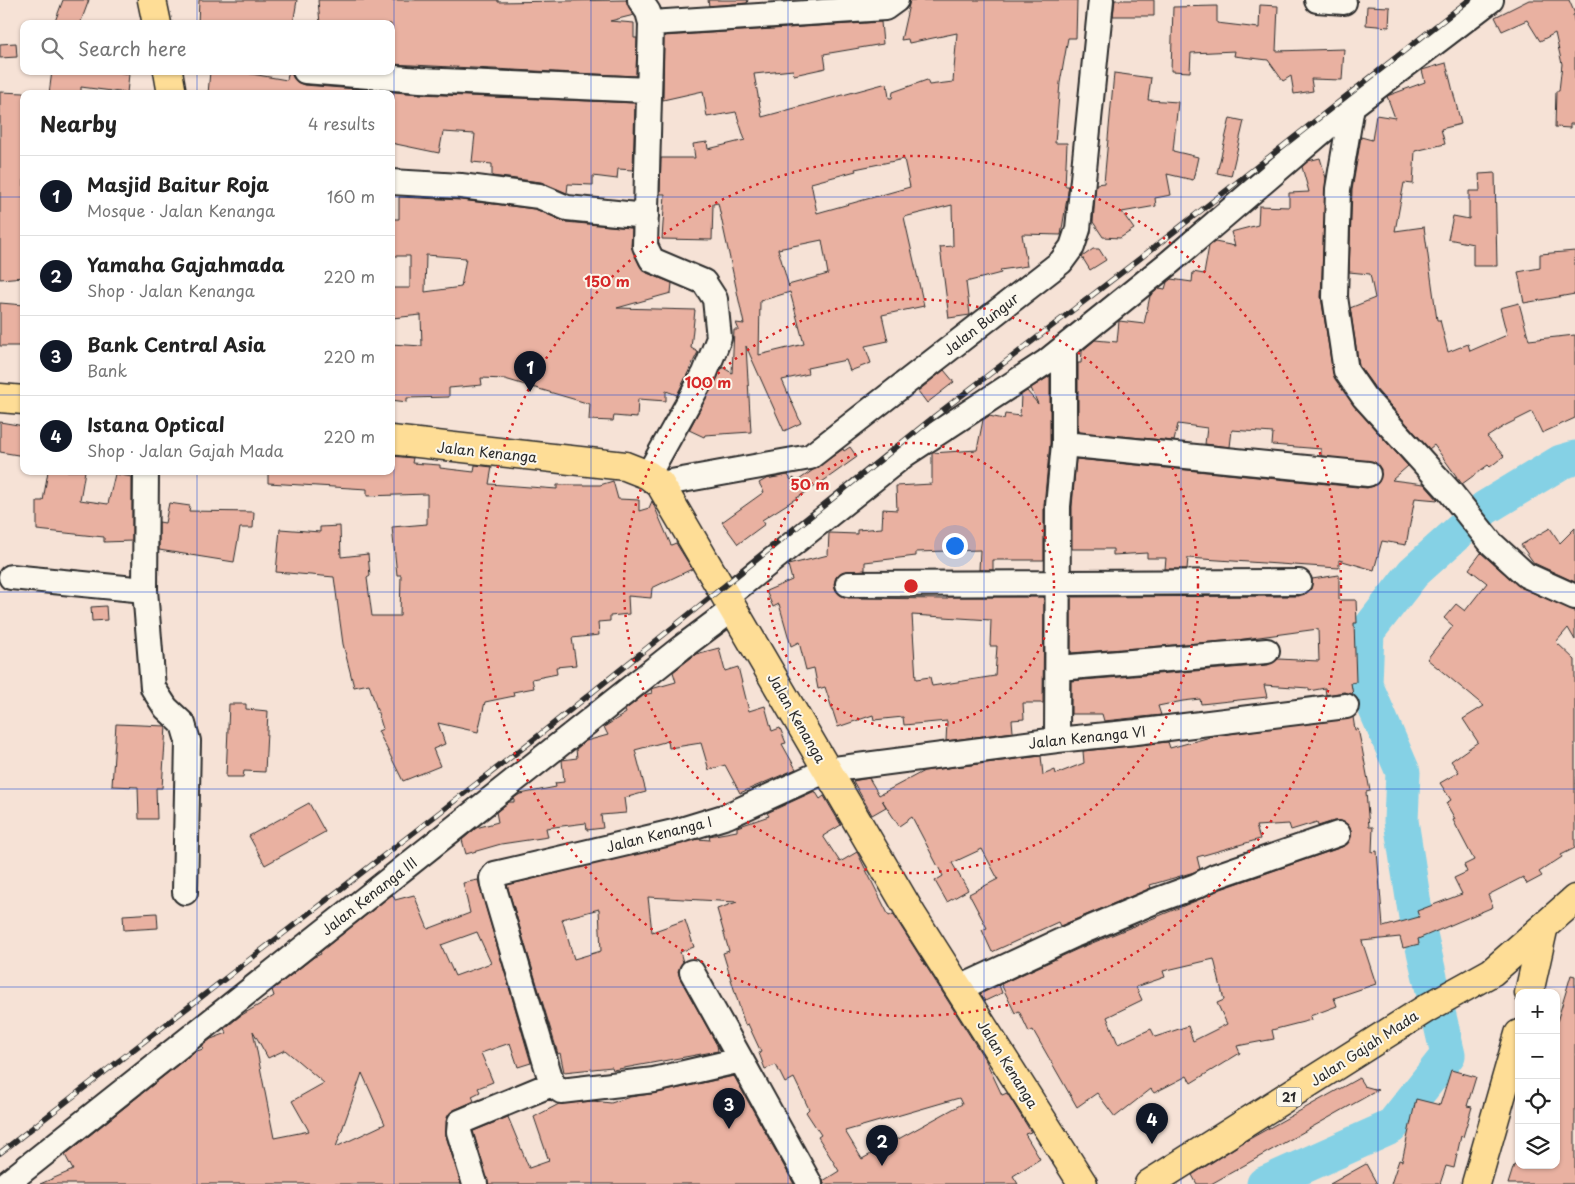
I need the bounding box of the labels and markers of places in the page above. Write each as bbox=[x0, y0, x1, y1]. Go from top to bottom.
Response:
pin: 1 bbox=[514, 351, 546, 392]
centre of rings bbox=[902, 577, 920, 595]
pin: 3 bbox=[713, 1088, 745, 1129]
pin: 4 bbox=[1136, 1103, 1168, 1144]
pin: 2 bbox=[866, 1125, 898, 1166]

